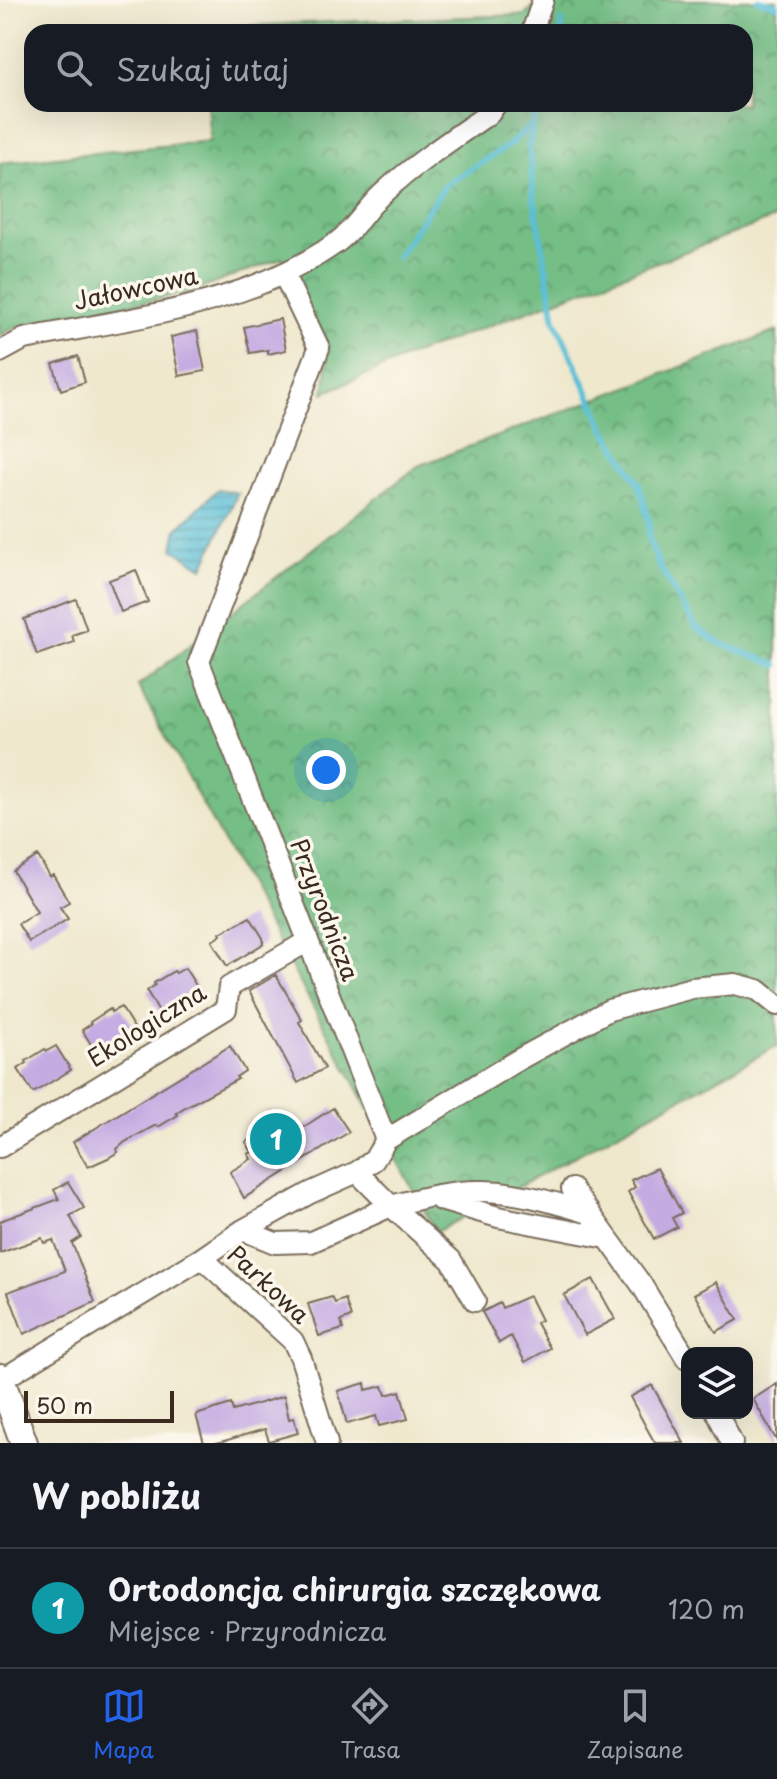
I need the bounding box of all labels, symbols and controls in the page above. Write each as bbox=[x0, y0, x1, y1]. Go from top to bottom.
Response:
search box bbox=[24, 24, 753, 112]
icon: search bbox=[52, 46, 96, 90]
text: Szukaj tutaj bbox=[116, 46, 289, 91]
street label: Jałowcowa bbox=[70, 256, 201, 318]
your location bbox=[306, 750, 346, 790]
street label: Przyrodnicza bbox=[282, 833, 369, 986]
street label: Ekologiczna bbox=[80, 973, 212, 1075]
pin: 1 bbox=[250, 1109, 302, 1169]
street label: Parkowa bbox=[220, 1236, 319, 1331]
map controls bbox=[681, 1347, 753, 1419]
button: layers bbox=[681, 1347, 753, 1419]
scale bar bbox=[24, 1387, 174, 1423]
text: 50 m bbox=[36, 1388, 93, 1421]
text: W pobliżu bbox=[32, 1469, 201, 1521]
text: Ortodoncja chirurgia szczękowa bbox=[108, 1566, 601, 1611]
text: 1 bbox=[52, 1589, 64, 1628]
text: 120 m bbox=[668, 1589, 745, 1628]
text: Miejsce · Przyrodnicza bbox=[108, 1611, 386, 1650]
tab: Mapa bbox=[93, 1684, 154, 1765]
tab: Trasa bbox=[340, 1684, 400, 1765]
tab: Zapisane bbox=[587, 1684, 684, 1765]

